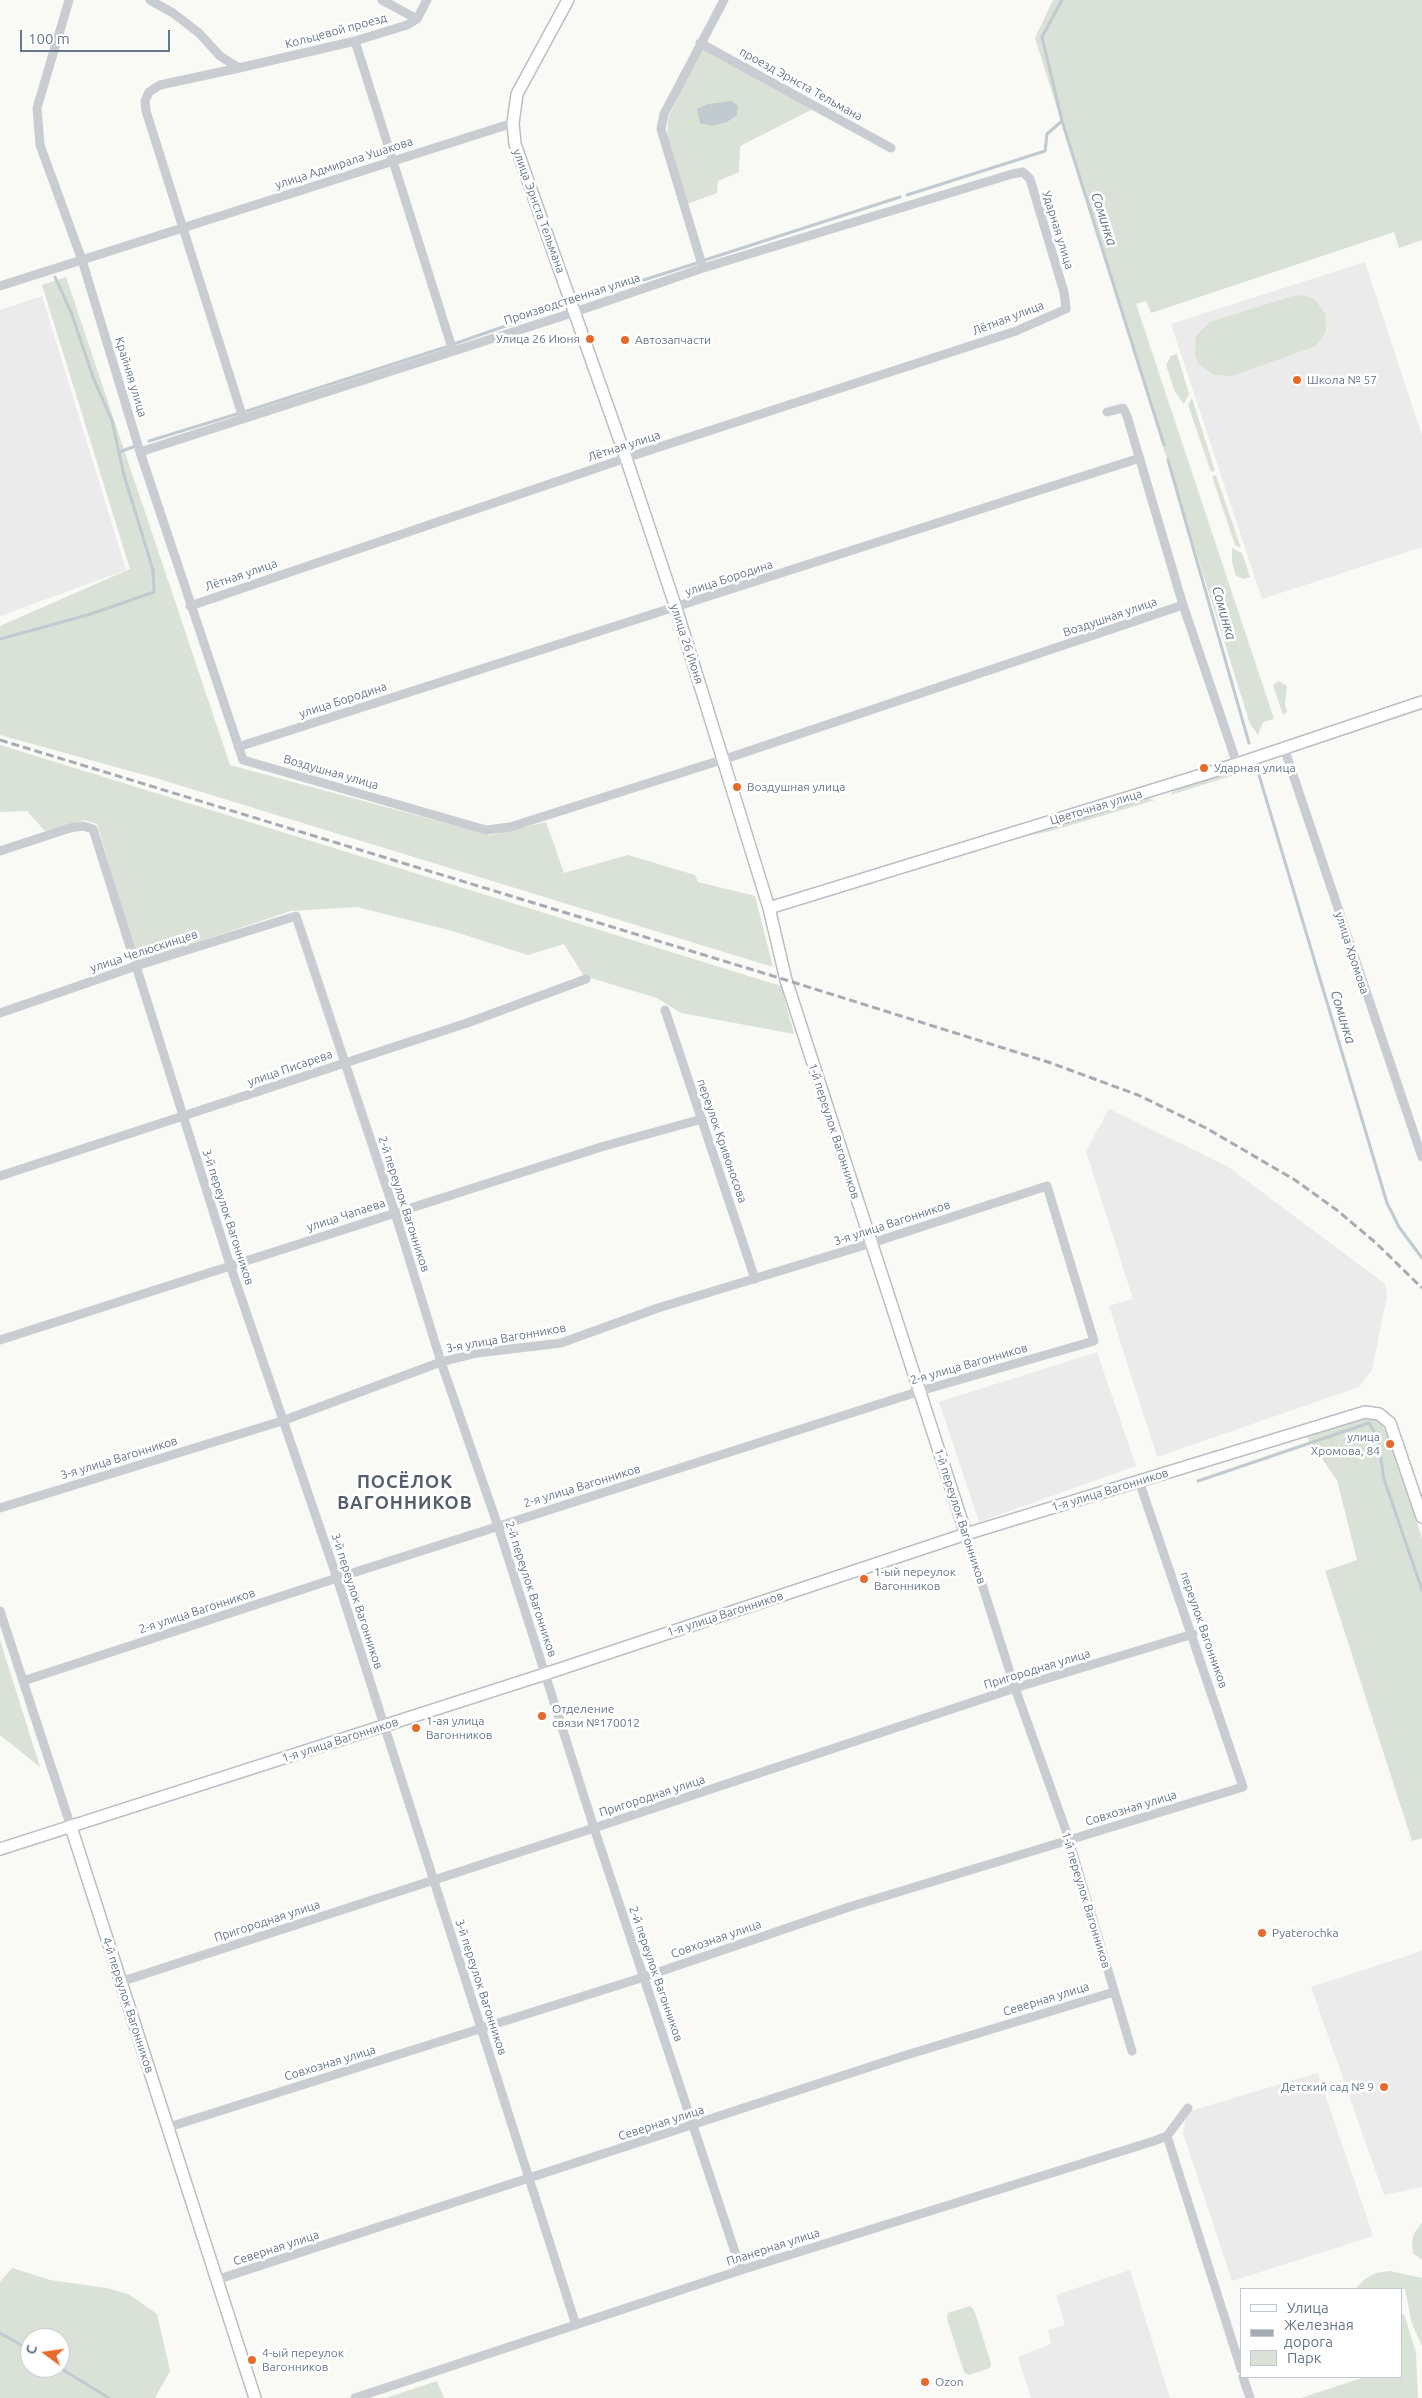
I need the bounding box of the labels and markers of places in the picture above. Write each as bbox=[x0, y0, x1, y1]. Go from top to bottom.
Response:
place label: Улица 26 Июня bbox=[496, 332, 580, 346]
marker: Улица 26 Июня bbox=[584, 333, 596, 345]
place label: Автозапчасти bbox=[635, 333, 711, 347]
marker: Автозапчасти bbox=[619, 334, 631, 346]
place label: Школа № 57 bbox=[1307, 373, 1377, 387]
marker: Школа № 57 bbox=[1291, 374, 1303, 386]
place label: Ударная улица bbox=[1214, 761, 1296, 775]
marker: Ударная улица bbox=[1198, 762, 1210, 774]
place label: Воздушная улица bbox=[747, 780, 845, 794]
marker: Воздушная улица bbox=[731, 781, 743, 793]
place label: улица Хромова, 84 bbox=[1311, 1430, 1380, 1458]
marker: улица Хромова, 84 bbox=[1384, 1438, 1396, 1450]
place label: 1-ый переулок Вагонников bbox=[874, 1565, 956, 1593]
marker: 1-ый переулок Вагонников bbox=[858, 1573, 870, 1585]
place label: Отделение связи №170012 bbox=[552, 1702, 640, 1730]
marker: Отделение связи №170012 bbox=[536, 1710, 548, 1722]
place label: 1-ая улица Вагонников bbox=[426, 1714, 492, 1742]
marker: 1-ая улица Вагонников bbox=[410, 1722, 422, 1734]
place label: Pyaterochka bbox=[1272, 1926, 1339, 1940]
marker: Pyaterochka bbox=[1256, 1927, 1268, 1939]
place label: Детский сад № 9 bbox=[1281, 2080, 1374, 2094]
marker: Детский сад № 9 bbox=[1378, 2081, 1390, 2093]
place label: 4-ый переулок Вагонников bbox=[262, 2346, 344, 2374]
marker: 4-ый переулок Вагонников bbox=[246, 2354, 258, 2366]
place label: Ozon bbox=[935, 2375, 964, 2389]
marker: Ozon bbox=[919, 2376, 931, 2388]

